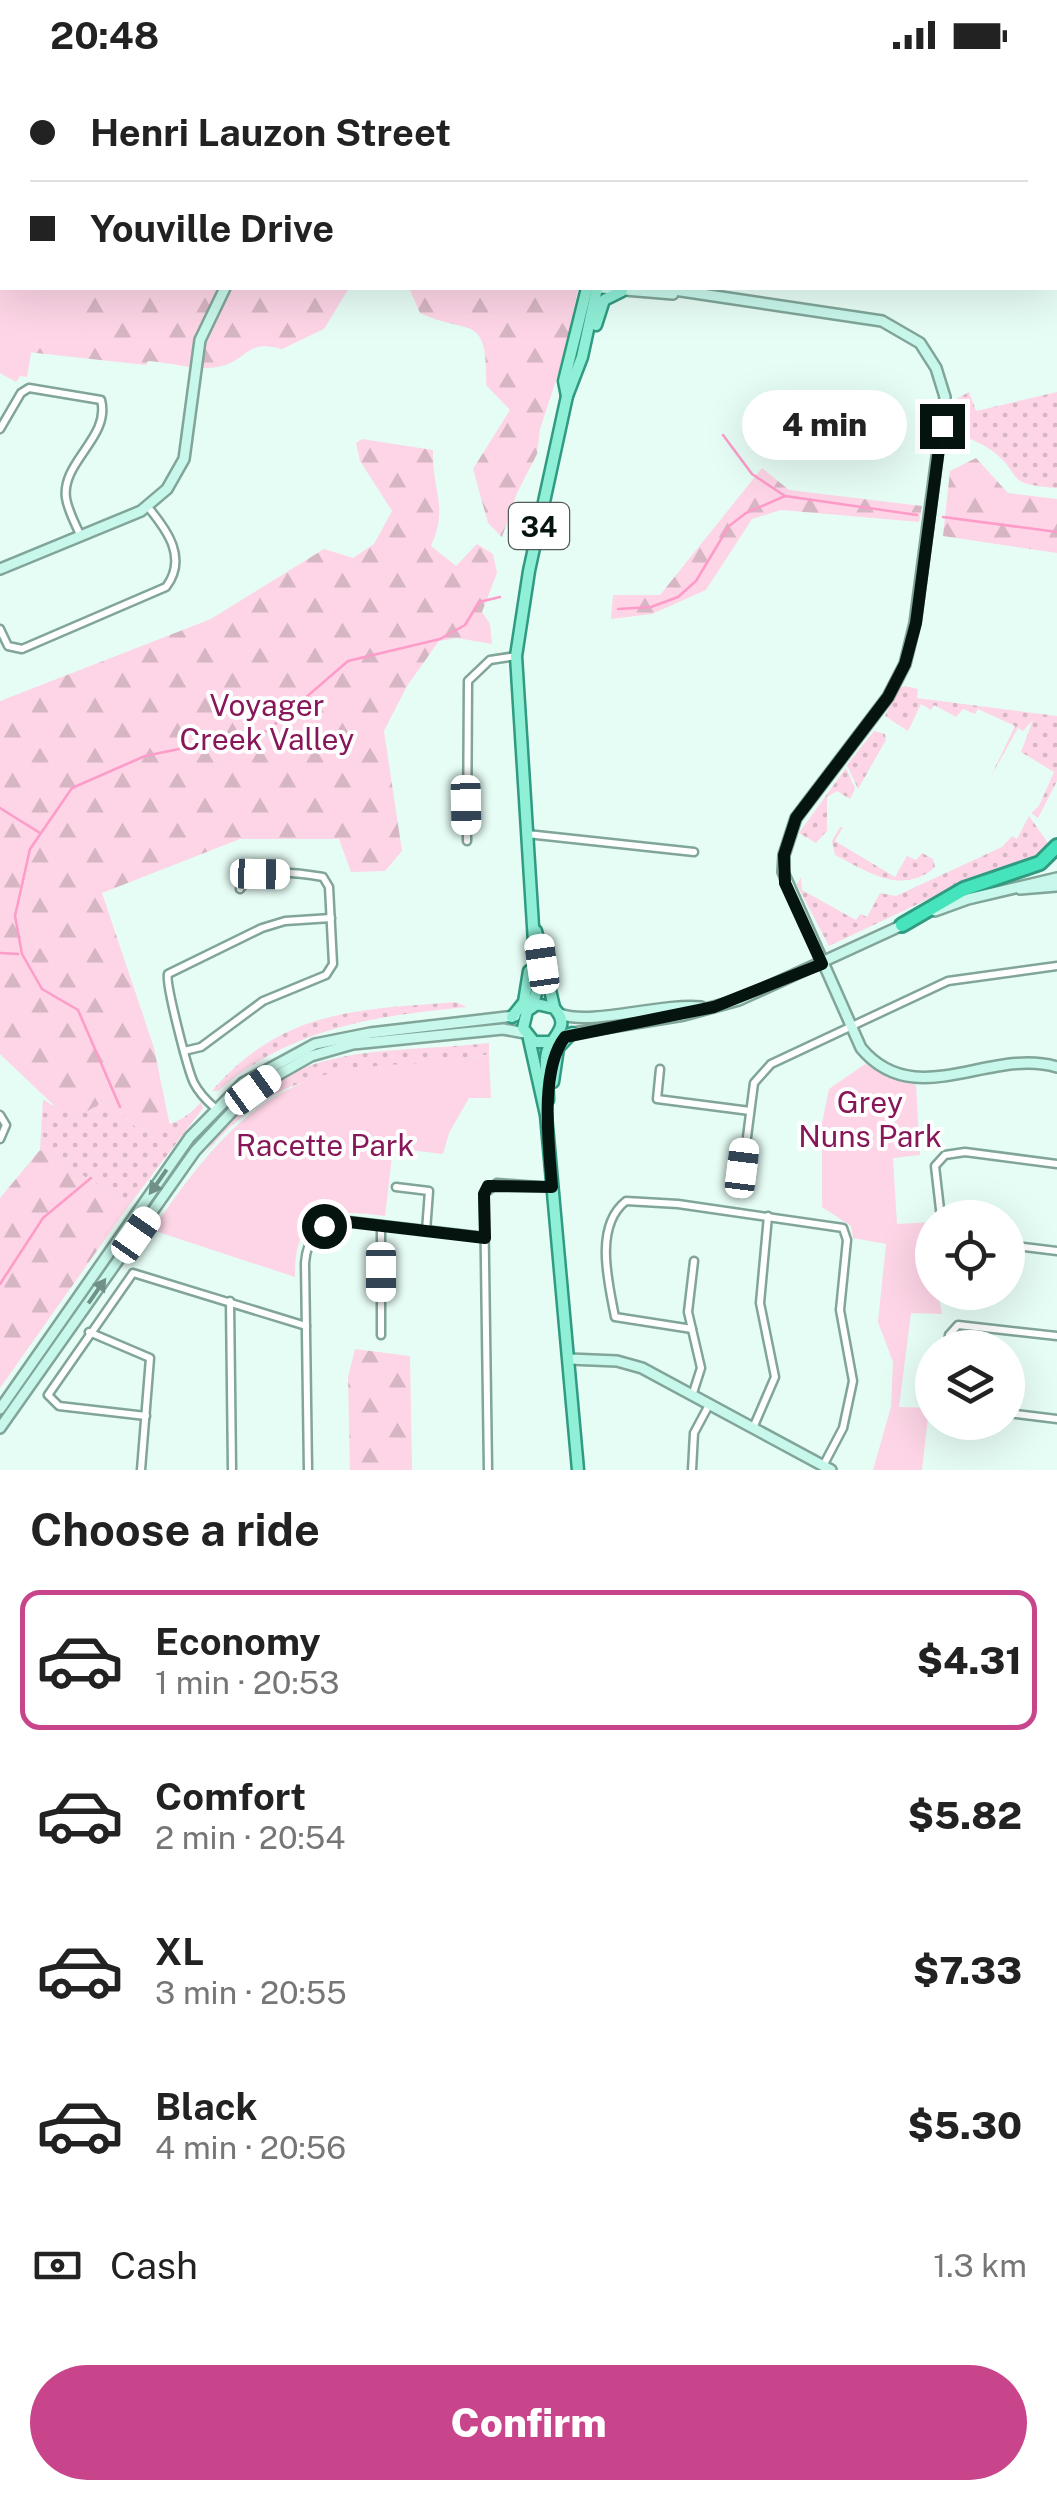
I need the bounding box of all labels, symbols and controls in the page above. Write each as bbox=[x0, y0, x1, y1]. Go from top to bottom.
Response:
text: 20:48 bbox=[50, 13, 159, 58]
text: Henri Lauzon Street bbox=[90, 110, 451, 155]
text: Youville Drive bbox=[90, 206, 334, 251]
callout: 4 min bbox=[742, 391, 907, 461]
route end bbox=[920, 404, 965, 449]
text: 4 min bbox=[782, 406, 867, 443]
road number: 34 bbox=[509, 503, 569, 549]
park label: Voyager Creek Valley bbox=[180, 687, 354, 757]
car bbox=[450, 775, 482, 835]
car bbox=[230, 858, 290, 890]
car bbox=[523, 932, 561, 996]
car bbox=[220, 1060, 286, 1120]
park label: Grey Nuns Park bbox=[798, 1084, 942, 1154]
park label: Racette Park bbox=[236, 1127, 414, 1163]
car bbox=[723, 1136, 761, 1200]
one-way arrow bbox=[149, 1169, 168, 1196]
map controls bbox=[915, 1200, 1025, 1440]
button: locate bbox=[915, 1200, 1025, 1310]
car bbox=[107, 1202, 165, 1268]
route start bbox=[302, 1204, 347, 1249]
car bbox=[366, 1242, 396, 1302]
one-way arrow bbox=[87, 1278, 106, 1305]
button: layers bbox=[915, 1330, 1025, 1440]
text: Choose a ride bbox=[30, 1503, 320, 1556]
icon: car bbox=[35, 1615, 125, 1705]
text: Economy bbox=[155, 1619, 321, 1664]
text: $4.31 bbox=[917, 1638, 1022, 1683]
text: 1 min · 20:53 bbox=[155, 1664, 339, 1701]
icon: car bbox=[35, 1770, 125, 1860]
text: Comfort bbox=[155, 1774, 306, 1819]
text: $5.82 bbox=[908, 1793, 1022, 1838]
text: 2 min · 20:54 bbox=[155, 1819, 345, 1856]
icon: car bbox=[35, 1925, 125, 2015]
text: XL bbox=[155, 1929, 204, 1974]
text: $7.33 bbox=[913, 1948, 1022, 1993]
text: 3 min · 20:55 bbox=[155, 1974, 347, 2011]
icon: car bbox=[35, 2080, 125, 2170]
text: Black bbox=[155, 2084, 258, 2129]
text: $5.30 bbox=[908, 2103, 1022, 2148]
text: 4 min · 20:56 bbox=[155, 2129, 346, 2166]
icon: cash bbox=[30, 2238, 85, 2293]
text: Cash bbox=[110, 2243, 198, 2288]
text: 1.3 km bbox=[933, 2247, 1027, 2284]
button: Confirm bbox=[30, 2365, 1027, 2480]

